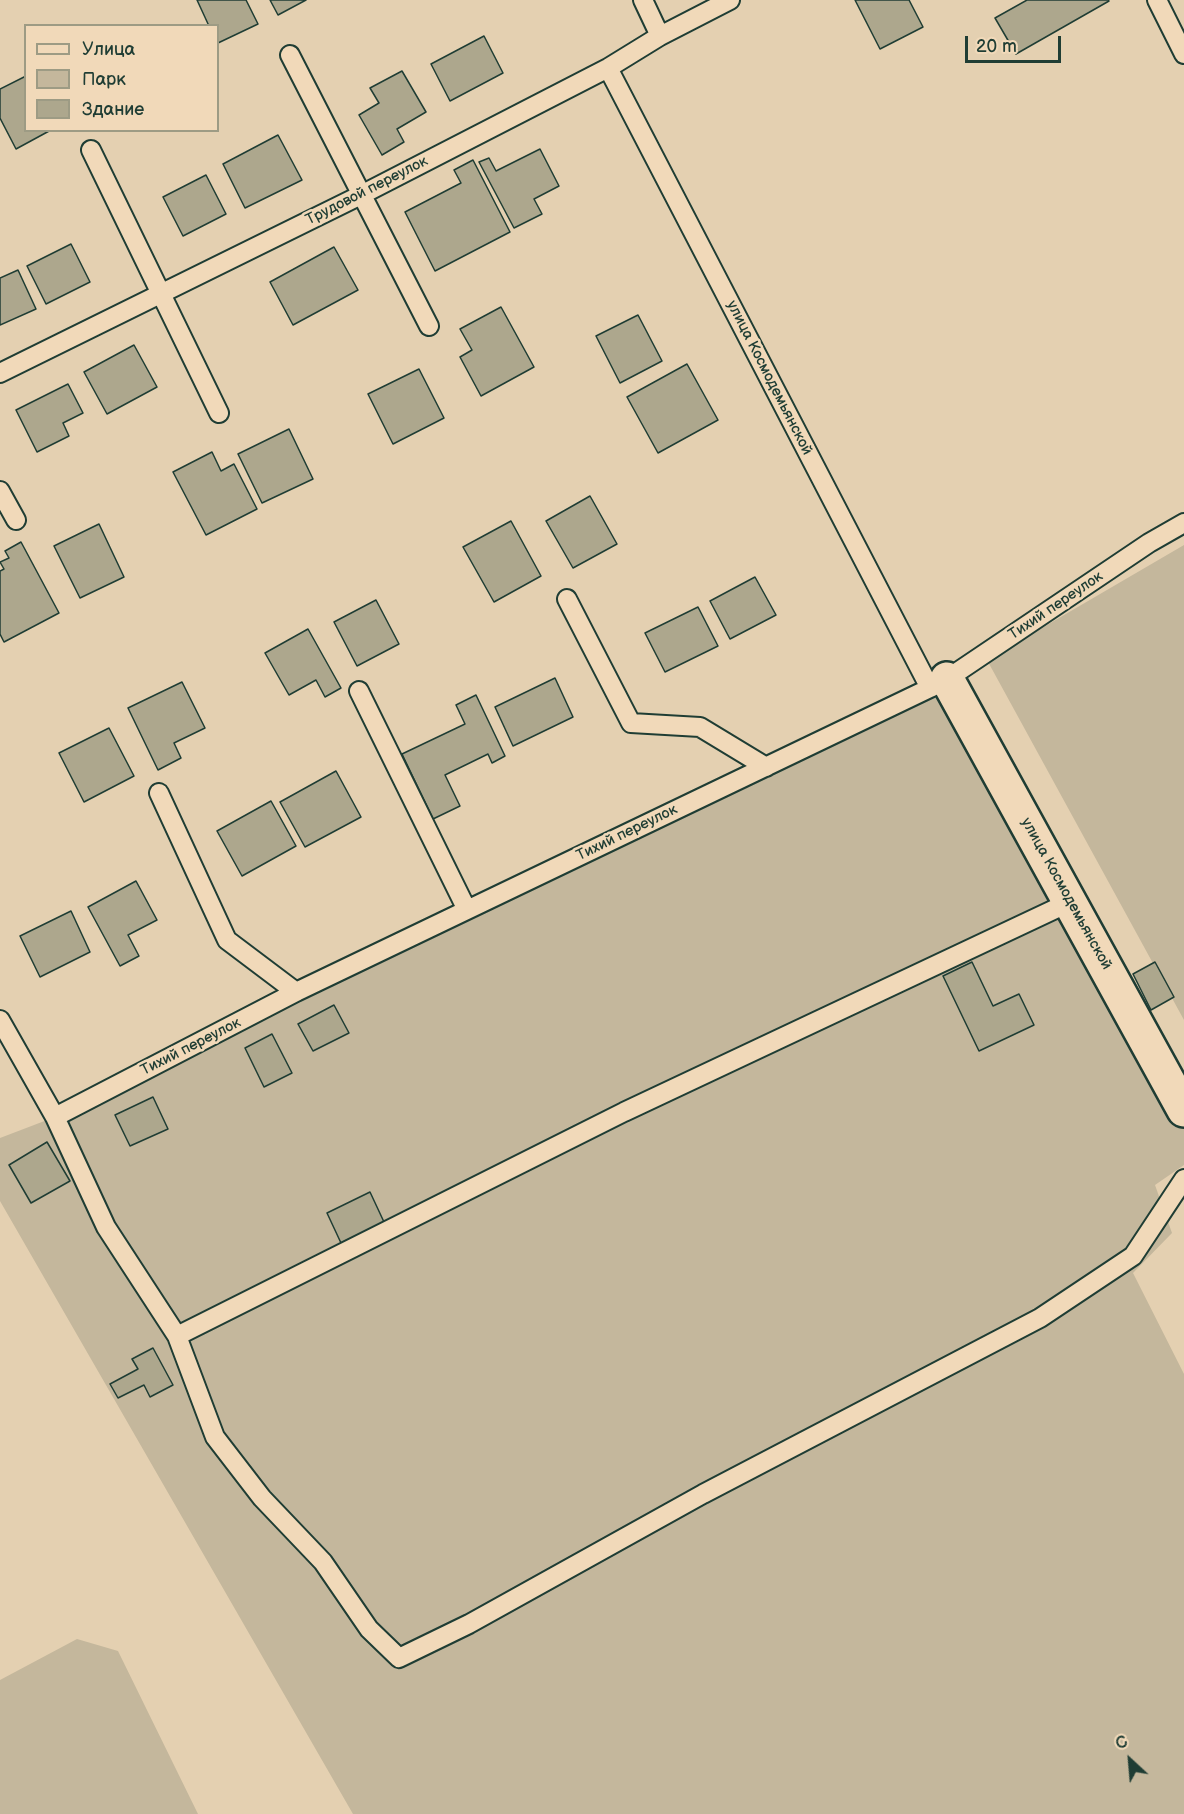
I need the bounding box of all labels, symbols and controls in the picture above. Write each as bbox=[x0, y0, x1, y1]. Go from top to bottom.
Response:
legend bbox=[24, 24, 219, 132]
scale bar bbox=[968, 24, 1064, 62]
text: 20 m bbox=[976, 36, 1017, 57]
text: Улица bbox=[82, 39, 135, 60]
text: Парк bbox=[82, 69, 126, 90]
text: Здание bbox=[82, 99, 144, 120]
street label: Трудовой переулок bbox=[303, 152, 431, 230]
street label: улица Космодемьянской bbox=[722, 298, 816, 458]
street label: Тихий переулок bbox=[1005, 568, 1107, 644]
street label: Тихий переулок bbox=[574, 801, 680, 865]
street label: улица Космодемьянской bbox=[1017, 815, 1115, 973]
street label: Тихий переулок bbox=[138, 1014, 244, 1080]
north arrow bbox=[1100, 1730, 1160, 1790]
text: С bbox=[1113, 1732, 1131, 1754]

